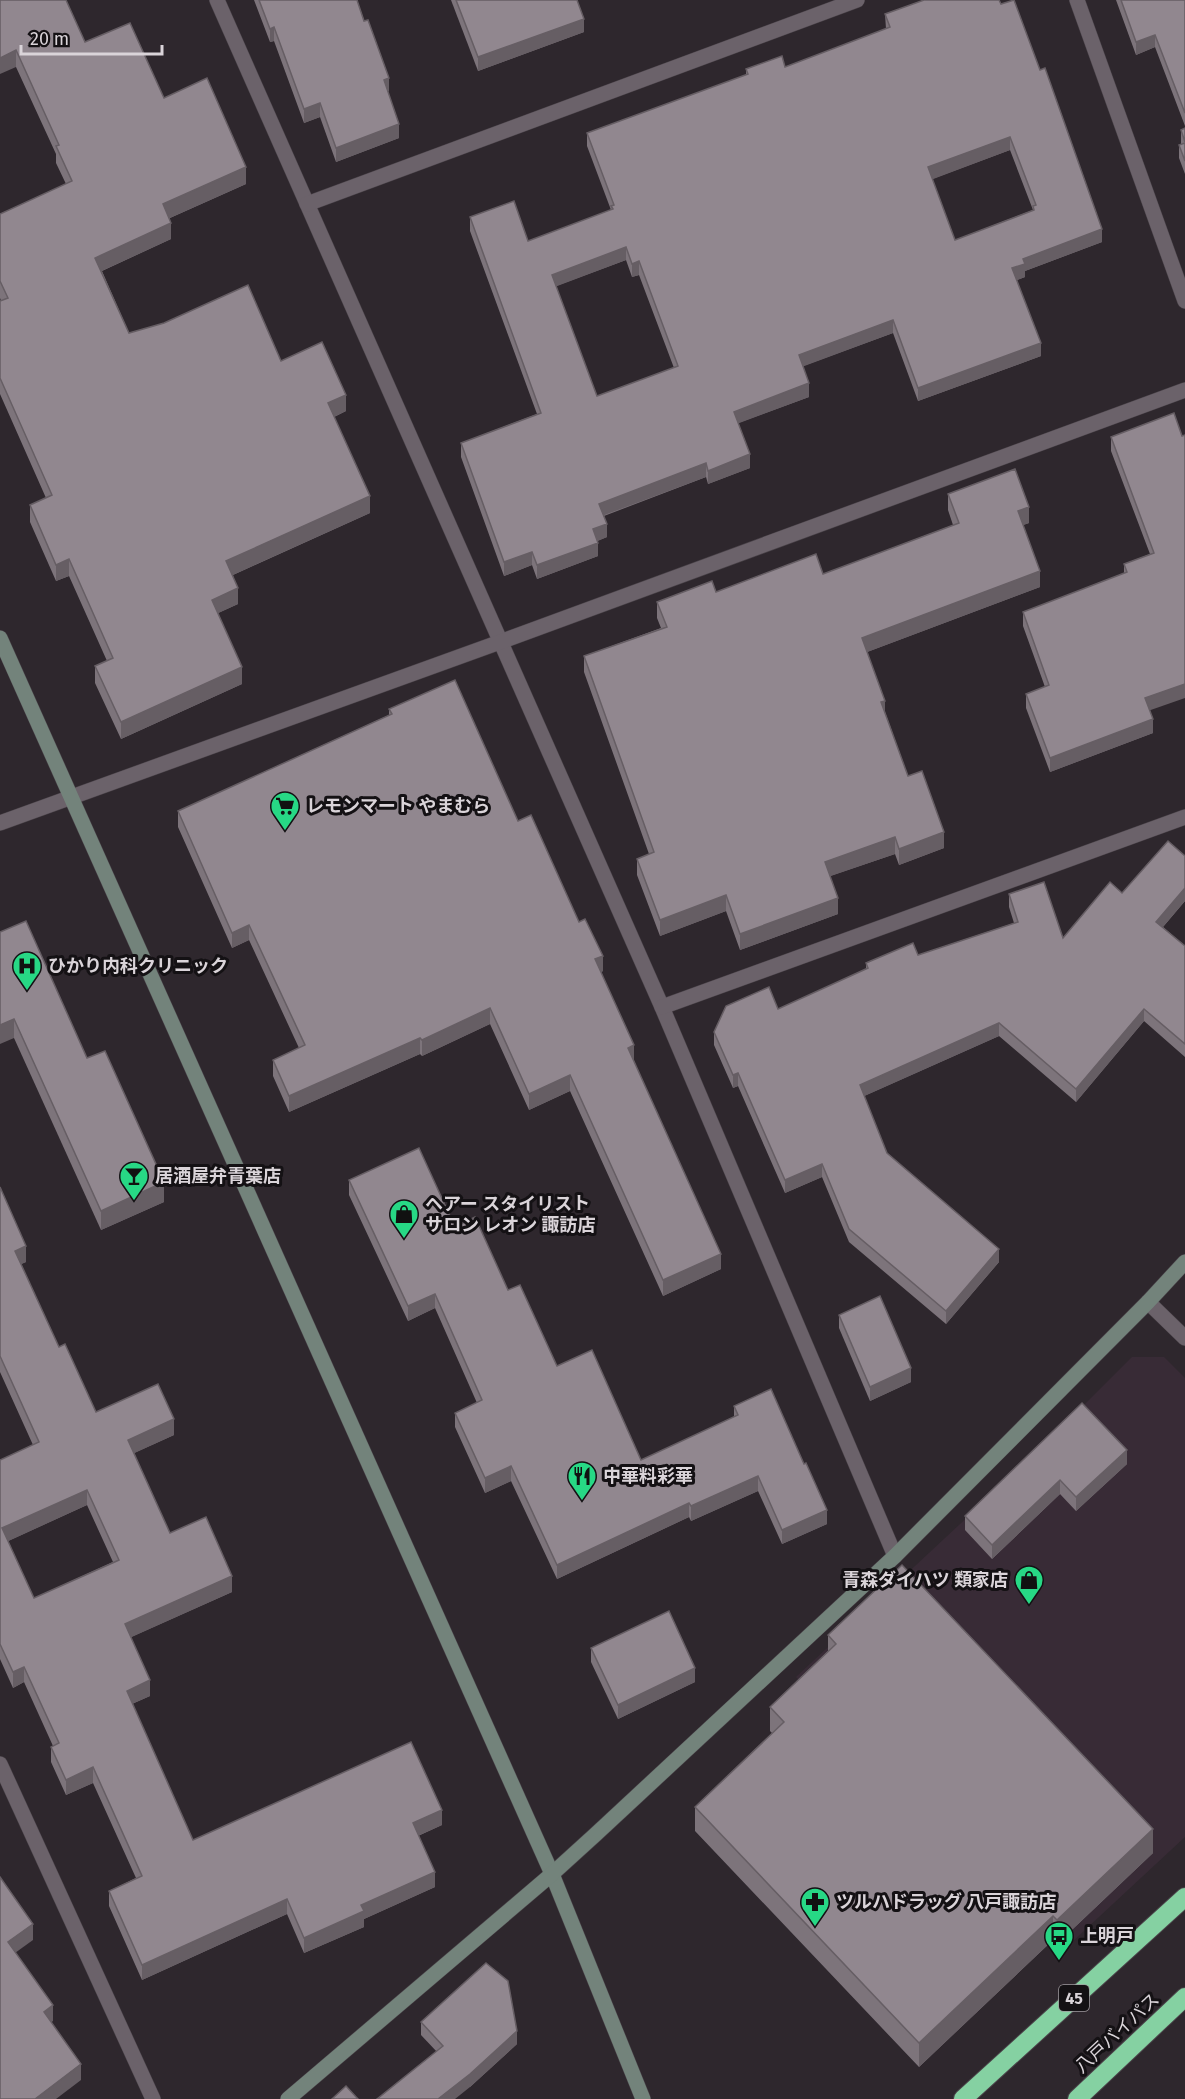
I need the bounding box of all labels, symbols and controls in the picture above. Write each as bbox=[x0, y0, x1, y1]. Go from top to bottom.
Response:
scale bar bbox=[21, 18, 162, 56]
text: 20 m bbox=[30, 28, 69, 50]
supermarket icon: レモンマート やまむら bbox=[269, 790, 301, 832]
place label: レモンマート やまむら bbox=[306, 795, 490, 817]
hospital icon: ひかり内科クリニック bbox=[11, 950, 43, 992]
place label: ひかり内科クリニック bbox=[48, 955, 228, 977]
bar icon: 居酒屋弁青葉店 bbox=[118, 1160, 150, 1202]
place label: 居酒屋弁青葉店 bbox=[155, 1165, 281, 1187]
place label: ヘアー スタイリスト サロン レオン 諏訪店 bbox=[425, 1193, 596, 1236]
shop icon: ヘアー スタイリスト サロン レオン 諏訪店 bbox=[388, 1198, 420, 1240]
restaurant icon: 中華料彩華 bbox=[566, 1460, 598, 1502]
place label: 中華料彩華 bbox=[603, 1465, 693, 1487]
shop icon: 青森ダイハツ 類家店 bbox=[1013, 1564, 1045, 1606]
place label: 青森ダイハツ 類家店 bbox=[842, 1569, 1008, 1591]
pharmacy icon: ツルハドラッグ 八戸諏訪店 bbox=[799, 1886, 831, 1928]
place label: ツルハドラッグ 八戸諏訪店 bbox=[836, 1891, 1056, 1913]
bus stop icon: 上明戸 bbox=[1043, 1920, 1075, 1962]
place label: 上明戸 bbox=[1080, 1925, 1134, 1947]
road number: 45 bbox=[1059, 1985, 1089, 2011]
street label: 八戸バイパス bbox=[1070, 1988, 1164, 2078]

